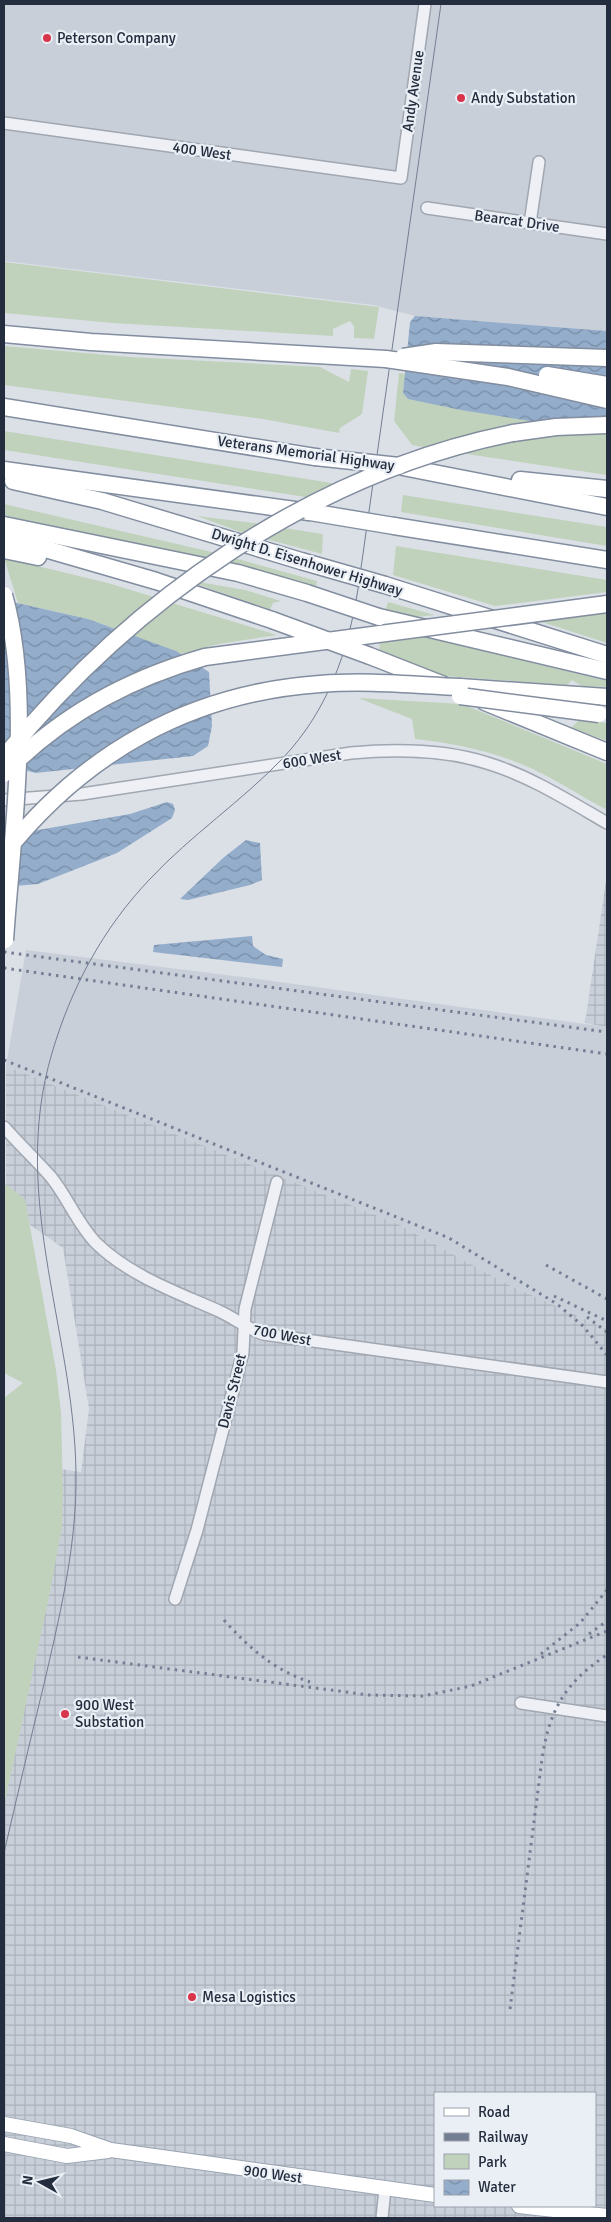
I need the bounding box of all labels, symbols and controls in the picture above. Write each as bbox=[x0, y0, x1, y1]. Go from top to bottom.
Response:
place label: Peterson Company bbox=[57, 29, 176, 47]
marker: Peterson Company bbox=[41, 32, 53, 44]
street label: Andy Avenue bbox=[398, 49, 428, 133]
place label: Andy Substation bbox=[471, 89, 576, 107]
marker: Andy Substation bbox=[455, 92, 467, 104]
street label: 400 West bbox=[171, 138, 233, 164]
street label: Bearcat Drive bbox=[473, 206, 561, 236]
street label: Veterans Memorial Highway bbox=[216, 432, 396, 474]
street label: Dwight D. Eisenhower Highway bbox=[209, 524, 405, 600]
street label: 600 West bbox=[281, 745, 343, 773]
street label: 700 West bbox=[251, 1321, 313, 1349]
street label: Davis Street bbox=[214, 1352, 250, 1430]
place label: 900 West Substation bbox=[75, 1696, 144, 1731]
marker: 900 West Substation bbox=[59, 1708, 71, 1720]
place label: Mesa Logistics bbox=[202, 1988, 296, 2006]
marker: Mesa Logistics bbox=[186, 1991, 198, 2003]
legend bbox=[434, 2092, 596, 2207]
text: Road bbox=[478, 2103, 510, 2121]
text: Railway bbox=[478, 2128, 528, 2146]
text: Park bbox=[478, 2153, 507, 2171]
north arrow bbox=[15, 2157, 65, 2207]
street label: 900 West bbox=[242, 2161, 304, 2187]
text: N bbox=[19, 2174, 37, 2186]
text: Water bbox=[478, 2178, 516, 2196]

